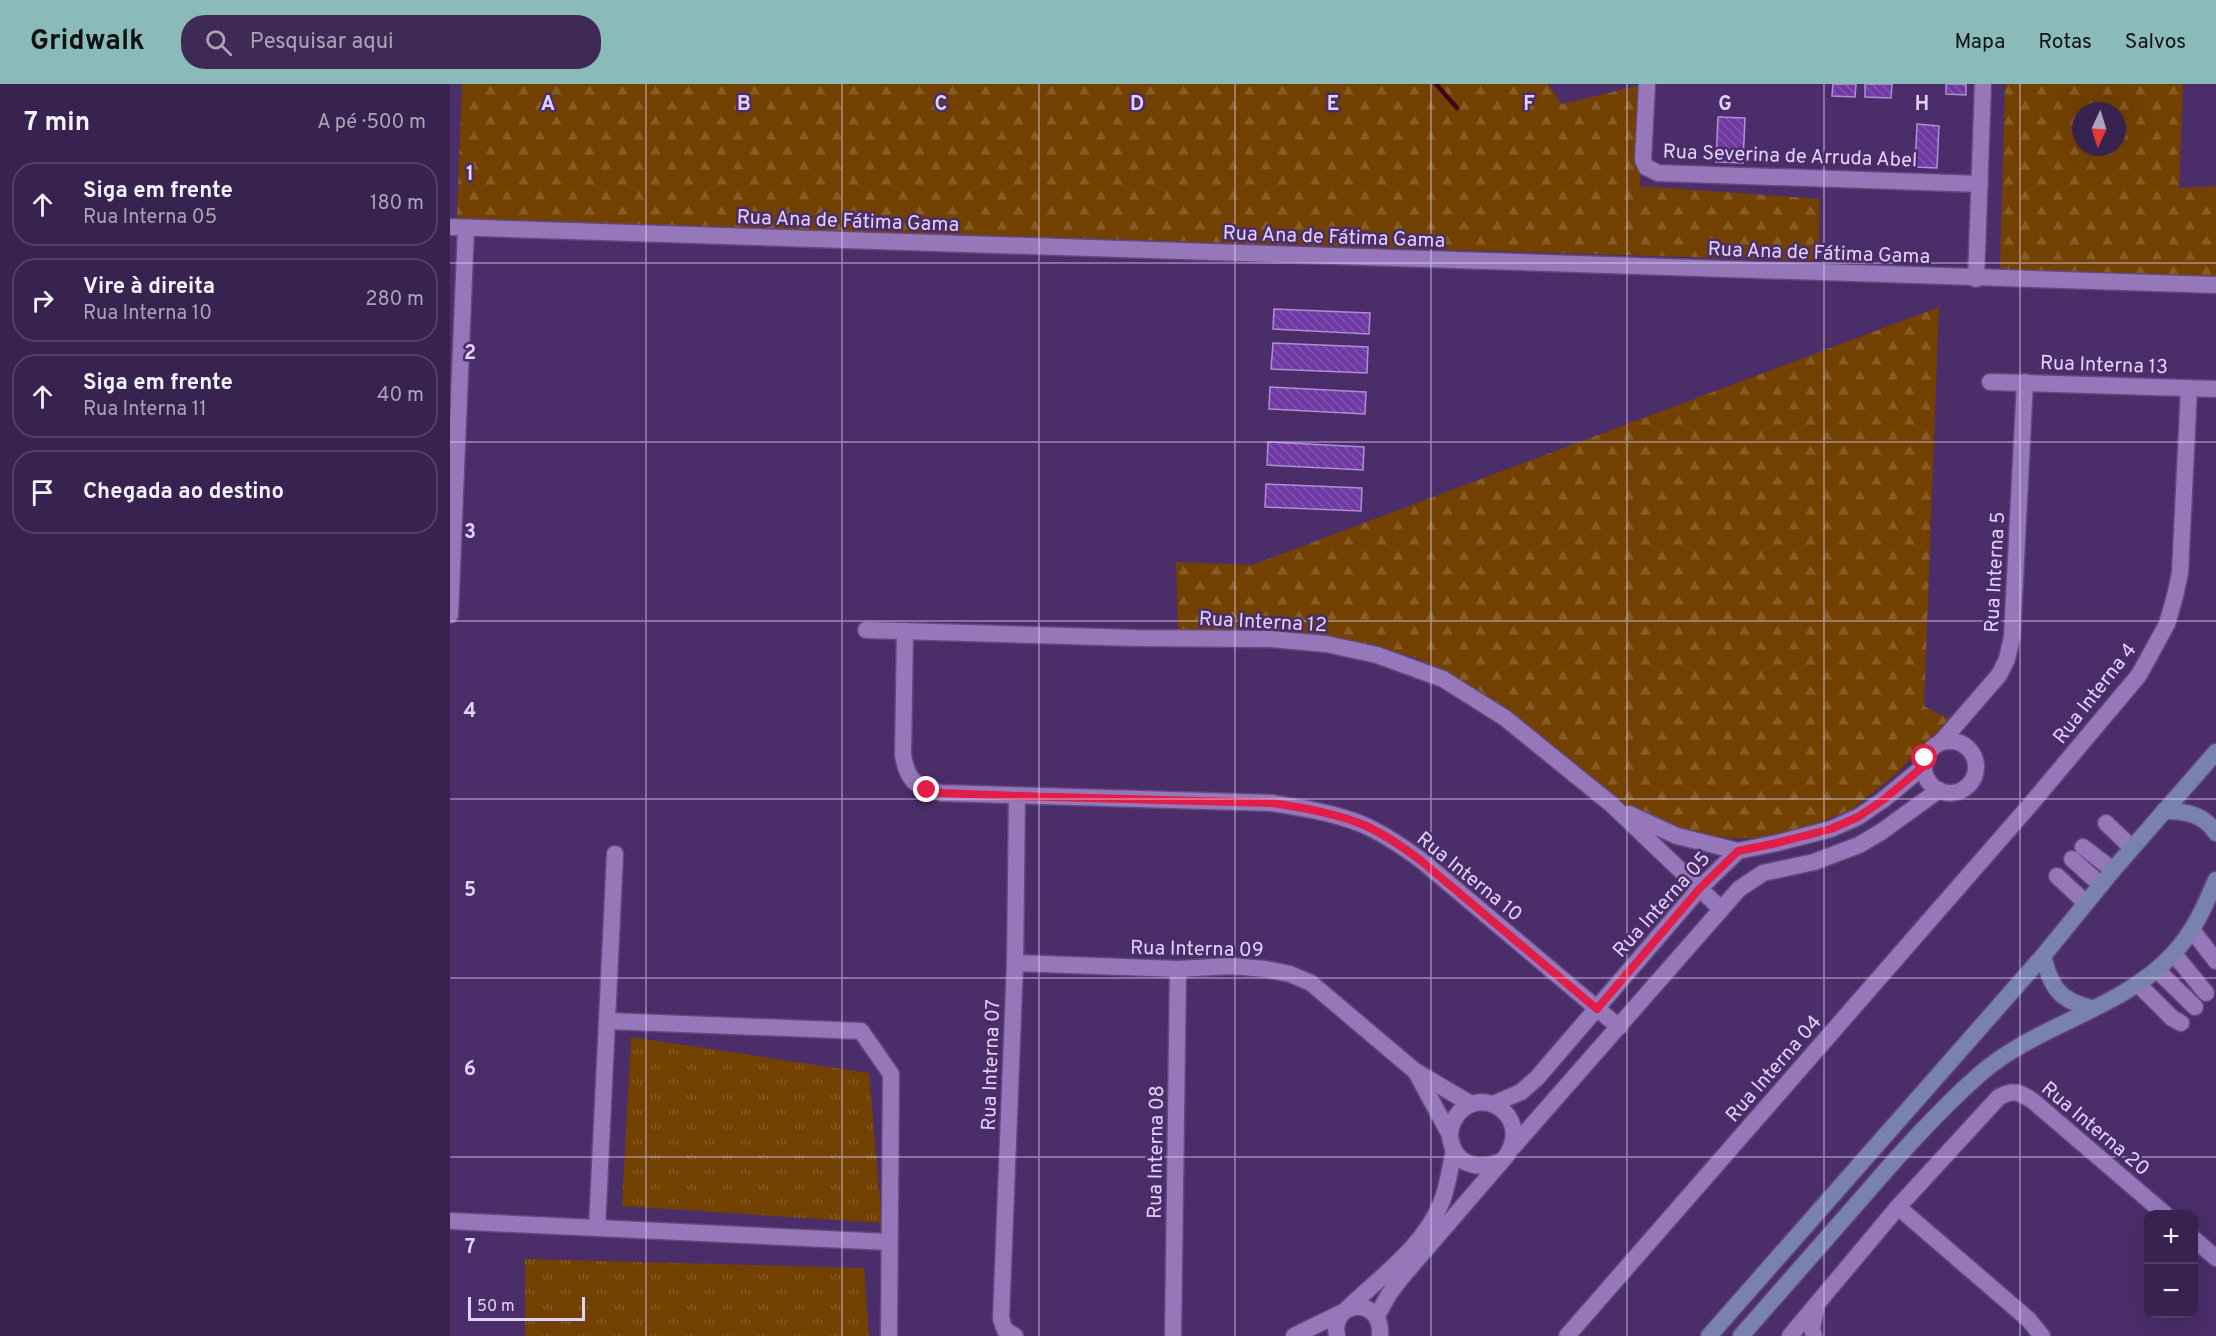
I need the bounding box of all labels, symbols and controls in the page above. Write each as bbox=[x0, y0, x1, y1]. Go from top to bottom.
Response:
search box bbox=[181, 15, 601, 69]
text: Gridwalk bbox=[30, 24, 145, 60]
icon: search bbox=[202, 26, 235, 59]
text: Pesquisar aqui bbox=[250, 29, 394, 56]
text: Mapa bbox=[1955, 29, 2005, 56]
text: Rotas bbox=[2038, 29, 2092, 56]
text: Salvos bbox=[2125, 29, 2186, 56]
text: A bbox=[541, 92, 555, 118]
text: B bbox=[737, 92, 751, 118]
text: C bbox=[935, 92, 947, 118]
text: D bbox=[1130, 92, 1144, 118]
text: E bbox=[1327, 92, 1339, 118]
text: F bbox=[1523, 92, 1535, 118]
text: G bbox=[1718, 92, 1732, 118]
text: H bbox=[1915, 92, 1929, 118]
north arrow bbox=[2072, 102, 2126, 156]
text: 7 min bbox=[24, 107, 90, 140]
text: A pé · 500 m bbox=[317, 110, 426, 136]
street label: Rua Severina de Arruda Abel bbox=[1662, 140, 1918, 174]
text: 1 bbox=[466, 162, 474, 188]
text: Siga em frente bbox=[83, 178, 233, 205]
icon: ahead bbox=[26, 188, 59, 221]
text: 180 m bbox=[370, 191, 424, 217]
text: Rua Interna 05 bbox=[83, 205, 217, 231]
street label: Rua Ana de Fátima Gama bbox=[736, 205, 960, 239]
street label: Rua Ana de Fátima Gama bbox=[1222, 221, 1446, 255]
street label: Rua Ana de Fátima Gama bbox=[1707, 237, 1931, 271]
text: Vire à direita bbox=[83, 274, 215, 301]
icon: right bbox=[26, 284, 59, 317]
text: 280 m bbox=[365, 287, 424, 313]
text: Rua Interna 10 bbox=[83, 301, 212, 327]
text: 2 bbox=[464, 341, 476, 367]
street label: Rua Interna 13 bbox=[2039, 351, 2169, 381]
text: Siga em frente bbox=[83, 370, 233, 397]
icon: ahead bbox=[26, 380, 59, 413]
text: 40 m bbox=[377, 383, 424, 409]
text: Rua Interna 11 bbox=[83, 397, 207, 423]
icon: arrive bbox=[26, 476, 59, 509]
text: Chegada ao destino bbox=[83, 479, 284, 506]
street label: Rua Interna 5 bbox=[1980, 511, 2012, 633]
text: 3 bbox=[464, 520, 476, 546]
street label: Rua Interna 12 bbox=[1198, 607, 1328, 639]
street label: Rua Interna 4 bbox=[2048, 638, 2143, 750]
text: 4 bbox=[464, 699, 476, 725]
route start bbox=[1911, 744, 1937, 770]
route end bbox=[913, 776, 939, 802]
street label: Rua Interna 10 bbox=[1410, 827, 1527, 928]
street label: Rua Interna 05 bbox=[1608, 847, 1717, 964]
text: 5 bbox=[464, 878, 476, 904]
street label: Rua Interna 09 bbox=[1130, 936, 1264, 964]
street label: Rua Interna 07 bbox=[977, 999, 1007, 1131]
street label: Rua Interna 04 bbox=[1721, 1010, 1828, 1128]
text: 6 bbox=[464, 1057, 476, 1083]
street label: Rua Interna 20 bbox=[2035, 1077, 2154, 1183]
street label: Rua Interna 08 bbox=[1143, 1085, 1171, 1219]
map controls bbox=[2144, 1210, 2198, 1318]
button: + bbox=[2144, 1210, 2198, 1264]
text: 7 bbox=[465, 1235, 475, 1261]
button: − bbox=[2144, 1264, 2198, 1318]
scale bar bbox=[468, 1294, 585, 1322]
text: 50 m bbox=[477, 1297, 515, 1317]

